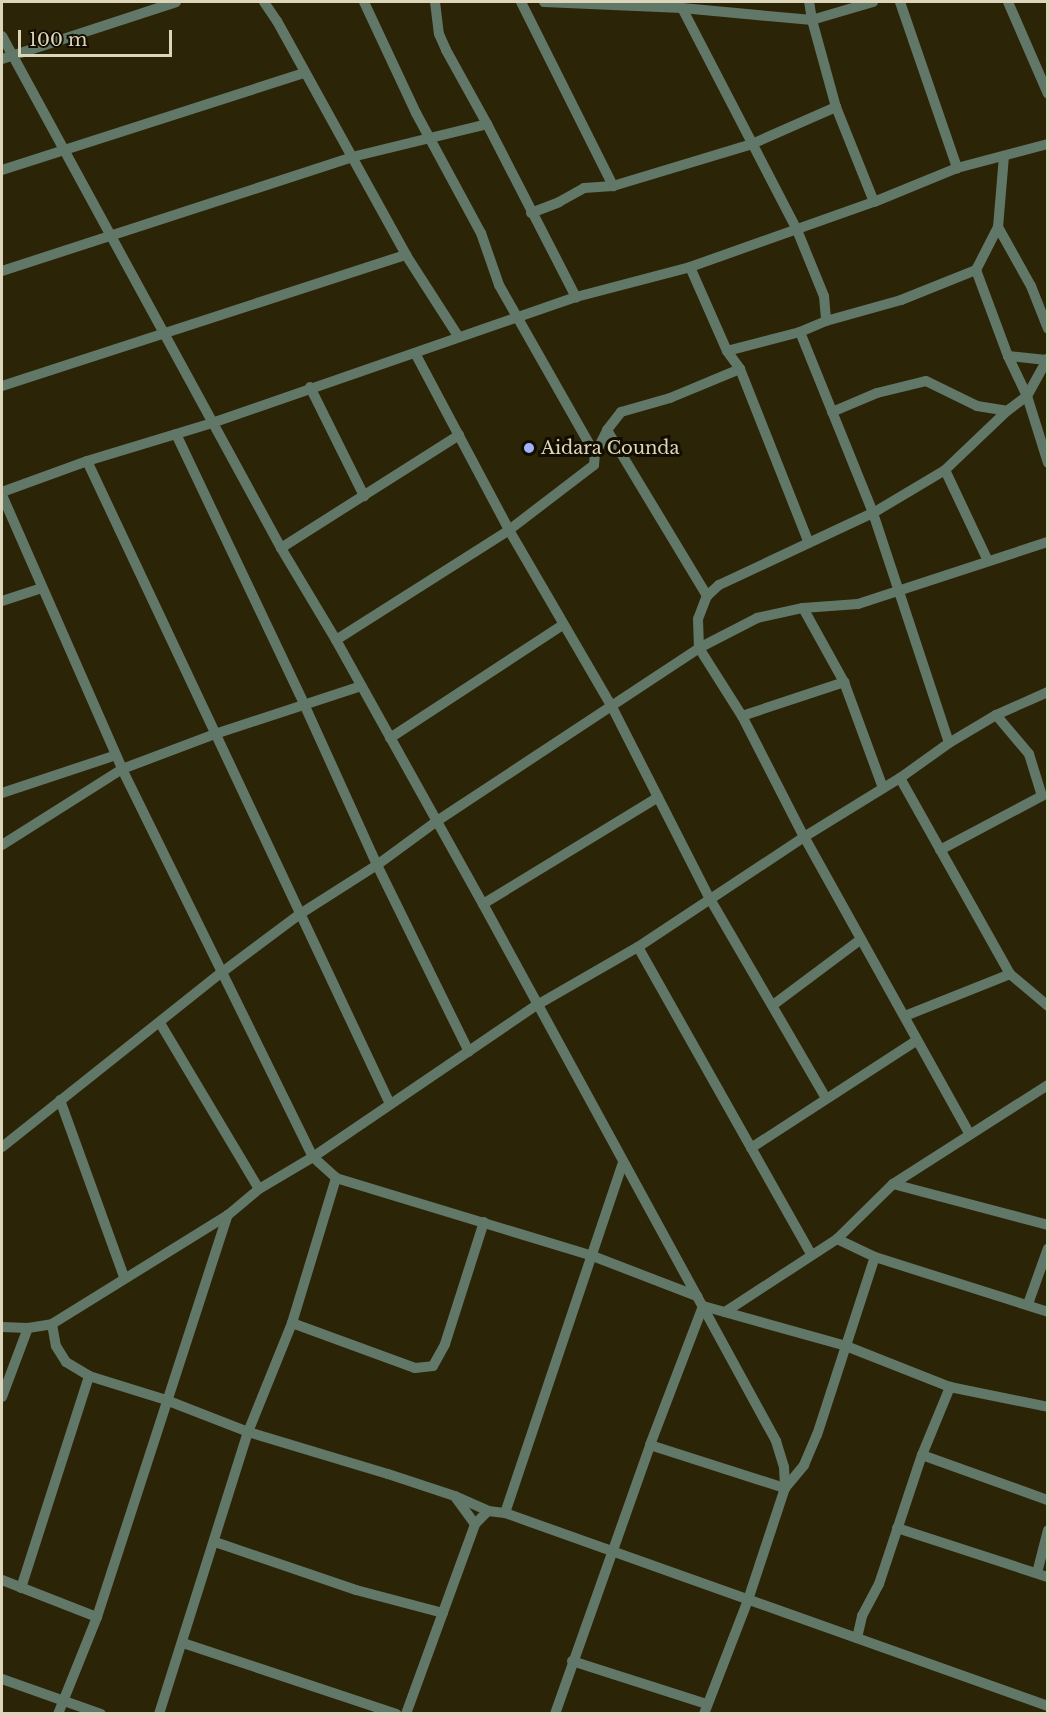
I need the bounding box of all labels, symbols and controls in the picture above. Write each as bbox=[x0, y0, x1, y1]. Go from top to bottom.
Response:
scale bar bbox=[21, 18, 176, 56]
text: 100 m bbox=[29, 29, 87, 51]
place label: Aidara Counda bbox=[541, 437, 680, 459]
marker: Aidara Counda bbox=[522, 441, 536, 455]

